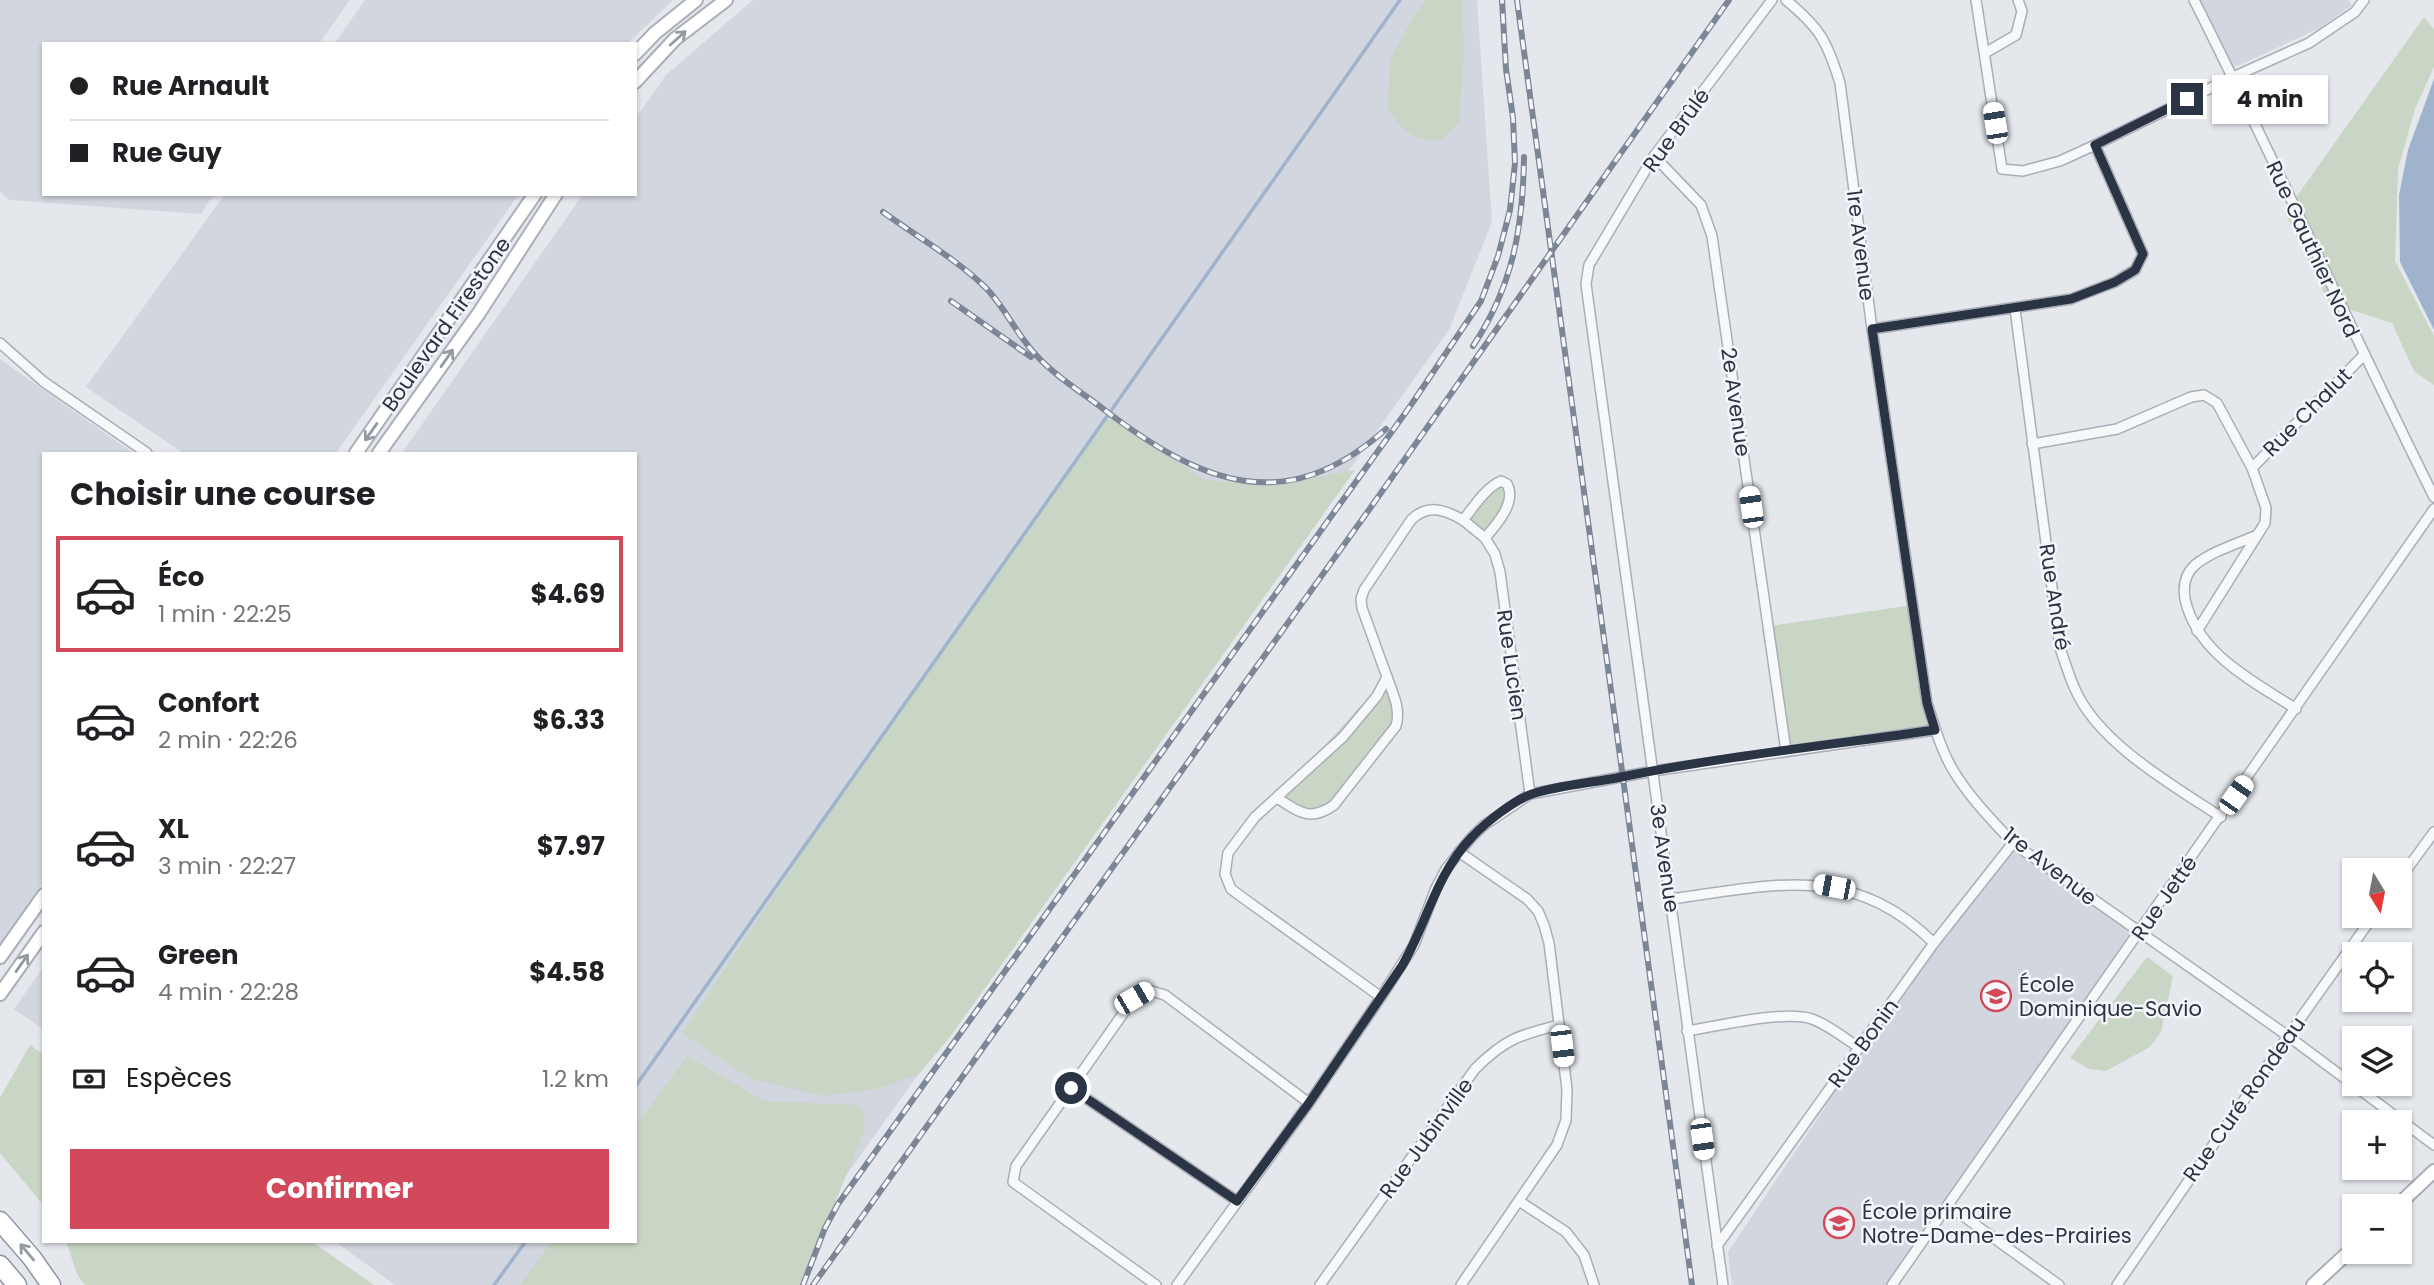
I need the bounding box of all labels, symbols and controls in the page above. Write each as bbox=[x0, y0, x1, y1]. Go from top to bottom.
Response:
one-way arrow bbox=[669, 30, 687, 46]
text: Rue Arnault bbox=[112, 68, 269, 104]
callout: 4 min bbox=[2212, 74, 2327, 124]
street label: Rue Brûlé bbox=[1636, 82, 1716, 178]
route end bbox=[2171, 83, 2203, 115]
text: 4 min bbox=[2236, 83, 2304, 115]
car bbox=[1982, 101, 2009, 145]
text: Rue Guy bbox=[112, 135, 222, 171]
street label: Rue Gauthier Nord bbox=[2259, 156, 2367, 342]
street label: 1re Avenue bbox=[1840, 188, 1882, 302]
street label: Boulevard Firestone bbox=[375, 231, 517, 417]
street label: 2e Avenue bbox=[1714, 346, 1758, 458]
one-way arrow bbox=[440, 349, 454, 368]
street label: Rue Chalut bbox=[2256, 361, 2358, 463]
one-way arrow bbox=[364, 422, 378, 441]
text: Choisir une course bbox=[70, 471, 376, 516]
car bbox=[1738, 485, 1765, 529]
street label: Rue André bbox=[2032, 542, 2078, 652]
text: Éco bbox=[158, 559, 204, 595]
icon: car bbox=[74, 563, 137, 626]
text: $4.69 bbox=[530, 576, 605, 612]
text: 1 min · 22:25 bbox=[158, 598, 292, 630]
street label: Rue Lucien bbox=[1490, 608, 1534, 722]
text: Confort bbox=[158, 685, 260, 721]
icon: car bbox=[74, 689, 137, 752]
text: $6.33 bbox=[533, 702, 605, 738]
text: 2 min · 22:26 bbox=[158, 724, 298, 756]
car bbox=[2216, 772, 2257, 818]
street label: 3e Avenue bbox=[1643, 802, 1687, 914]
text: XL bbox=[158, 811, 189, 847]
icon: car bbox=[74, 815, 137, 878]
street label: 1re Avenue bbox=[1997, 820, 2103, 912]
text: $7.97 bbox=[537, 828, 605, 864]
text: 3 min · 22:27 bbox=[158, 850, 296, 882]
street label: Rue Jetté bbox=[2124, 850, 2204, 946]
north arrow bbox=[2342, 858, 2412, 928]
map controls bbox=[2342, 858, 2412, 1264]
car bbox=[1812, 873, 1857, 901]
text: Green bbox=[158, 937, 239, 973]
icon: car bbox=[74, 941, 137, 1004]
button: locate bbox=[2342, 942, 2412, 1012]
one-way arrow bbox=[15, 954, 29, 973]
text: $4.58 bbox=[529, 954, 605, 990]
place label: École Dominique-Savio bbox=[2019, 970, 2202, 1023]
text: 4 min · 22:28 bbox=[158, 976, 299, 1008]
car bbox=[1111, 978, 1158, 1018]
school or university icon: École Dominique-Savio bbox=[1979, 979, 2013, 1013]
street label: Rue Bonin bbox=[1821, 993, 1905, 1093]
street label: Rue Curé Rondeau bbox=[2176, 1011, 2312, 1187]
car bbox=[1550, 1024, 1575, 1068]
button: layers bbox=[2342, 1026, 2412, 1096]
icon: cash bbox=[70, 1060, 108, 1098]
text: Espèces bbox=[126, 1060, 232, 1096]
text: 1.2 km bbox=[542, 1063, 609, 1095]
route start bbox=[1055, 1072, 1087, 1104]
street label: Rue Jubinville bbox=[1372, 1072, 1480, 1204]
button: + bbox=[2342, 1110, 2412, 1180]
car bbox=[1689, 1117, 1716, 1161]
button: Confirmer bbox=[70, 1149, 609, 1229]
button: − bbox=[2342, 1194, 2412, 1264]
place label: École primaire Notre-Dame-des-Prairies bbox=[1862, 1197, 2132, 1250]
school or university icon: École primaire Notre-Dame-des-Prairies bbox=[1822, 1206, 1856, 1240]
one-way arrow bbox=[19, 1243, 35, 1261]

